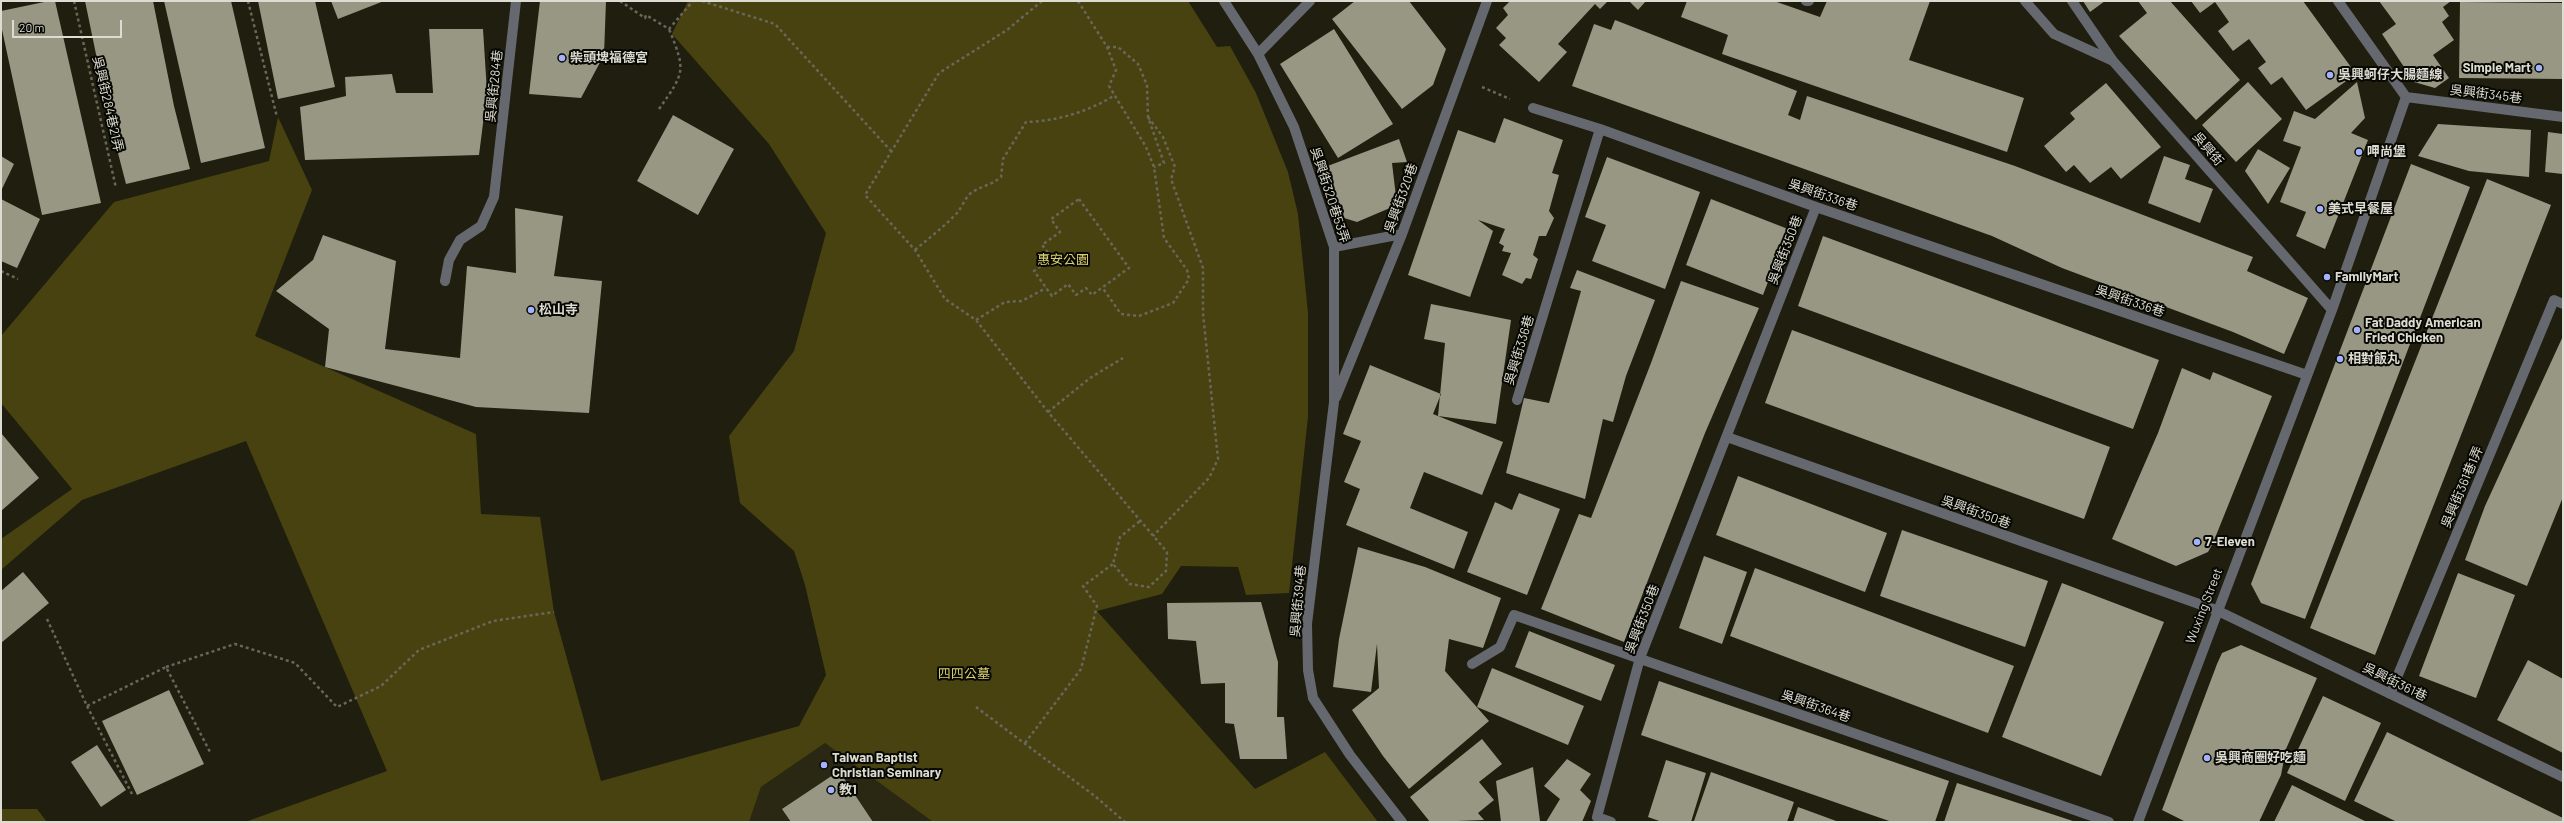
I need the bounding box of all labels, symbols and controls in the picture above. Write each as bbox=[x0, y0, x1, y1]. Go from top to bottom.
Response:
scale bar bbox=[14, 12, 124, 38]
text: 20 m bbox=[19, 20, 45, 34]
street label: 吳興街284巷 bbox=[482, 49, 506, 123]
place label: 柴頭埤福德宮 bbox=[570, 50, 648, 66]
marker: 柴頭埤福德宮 bbox=[557, 53, 567, 63]
street label: 吳興街284巷21弄 bbox=[89, 55, 127, 153]
place label: Simple Mart bbox=[2463, 60, 2531, 76]
marker: Simple Mart bbox=[2534, 63, 2544, 73]
place label: 吳興蚵仔大腸麵線 bbox=[2338, 67, 2442, 83]
marker: 吳興蚵仔大腸麵線 bbox=[2325, 70, 2335, 80]
street label: 吳興街345巷 bbox=[2449, 82, 2523, 106]
street label: 吳興街 bbox=[2189, 129, 2227, 169]
place label: 呷尚堡 bbox=[2367, 144, 2406, 160]
street label: 吳興街320巷53弄 bbox=[1307, 145, 1353, 245]
marker: 呷尚堡 bbox=[2354, 147, 2364, 157]
street label: 吳興街320巷 bbox=[1381, 161, 1421, 235]
street label: 吳興街336巷 bbox=[1786, 176, 1860, 214]
place label: 美式早餐屋 bbox=[2328, 201, 2393, 217]
marker: 美式早餐屋 bbox=[2315, 204, 2325, 214]
street label: 吳興街350巷 bbox=[1765, 213, 1805, 287]
park label: 惠安公園 bbox=[1037, 252, 1089, 268]
place label: FamilyMart bbox=[2335, 269, 2399, 285]
marker: FamilyMart bbox=[2322, 272, 2332, 282]
street label: 吳興街336巷 bbox=[2093, 282, 2167, 320]
place label: 松山寺 bbox=[539, 302, 578, 318]
marker: 松山寺 bbox=[526, 305, 536, 315]
street label: 吳興街336巷 bbox=[1501, 313, 1537, 387]
place label: Fat Daddy American Fried Chicken bbox=[2365, 315, 2481, 346]
marker: Fat Daddy American Fried Chicken bbox=[2352, 325, 2362, 335]
place label: 相對飯丸 bbox=[2348, 351, 2400, 367]
marker: 相對飯丸 bbox=[2335, 354, 2345, 364]
street label: 吳興街361巷1弄 bbox=[2438, 444, 2486, 530]
street label: 吳興街350巷 bbox=[1939, 492, 2013, 532]
place label: 7-Eleven bbox=[2205, 534, 2255, 550]
marker: 7-Eleven bbox=[2192, 537, 2202, 547]
street label: 吳興街394巷 bbox=[1287, 564, 1309, 638]
street label: Wuxing Street bbox=[2182, 566, 2226, 646]
street label: 吳興街350巷 bbox=[1622, 582, 1662, 656]
street label: 吳興街361巷 bbox=[2360, 660, 2430, 704]
park label: 四四公墓 bbox=[938, 666, 990, 682]
street label: 吳興街364巷 bbox=[1779, 687, 1853, 725]
place label: Taiwan Baptist Christian Seminary bbox=[832, 750, 941, 781]
place label: 吳興商圈好吃麵 bbox=[2215, 750, 2306, 766]
marker: 吳興商圈好吃麵 bbox=[2202, 753, 2212, 763]
marker: Taiwan Baptist Christian Seminary bbox=[819, 760, 829, 770]
place label: 教1 bbox=[839, 782, 857, 798]
marker: 教1 bbox=[826, 785, 836, 795]

